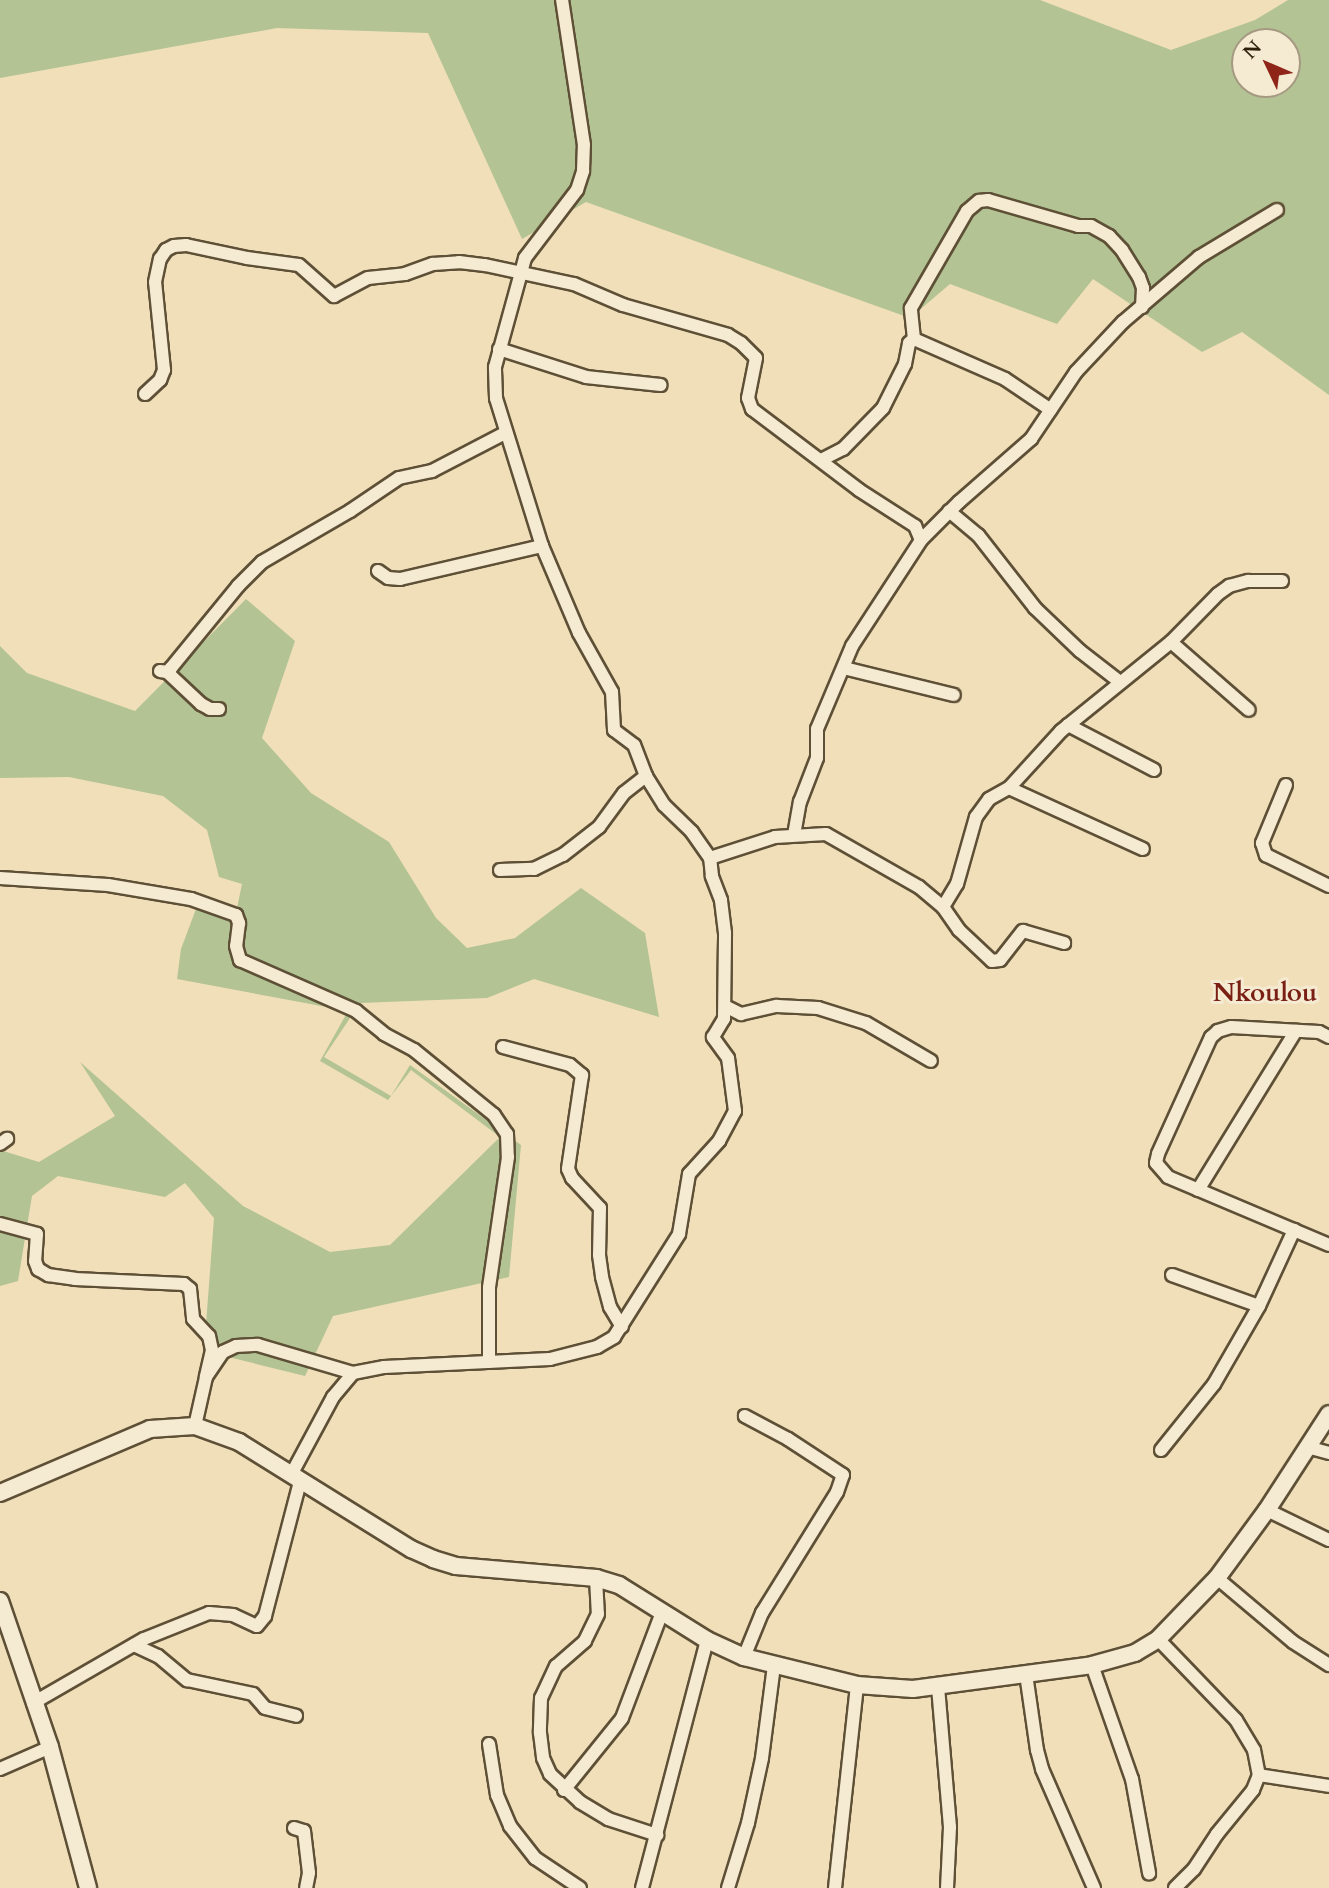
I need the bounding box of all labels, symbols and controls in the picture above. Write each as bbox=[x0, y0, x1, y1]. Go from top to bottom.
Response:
north arrow bbox=[1231, 28, 1301, 98]
text: N bbox=[1237, 35, 1267, 65]
district label: Nkoulou bbox=[1213, 977, 1317, 1009]

